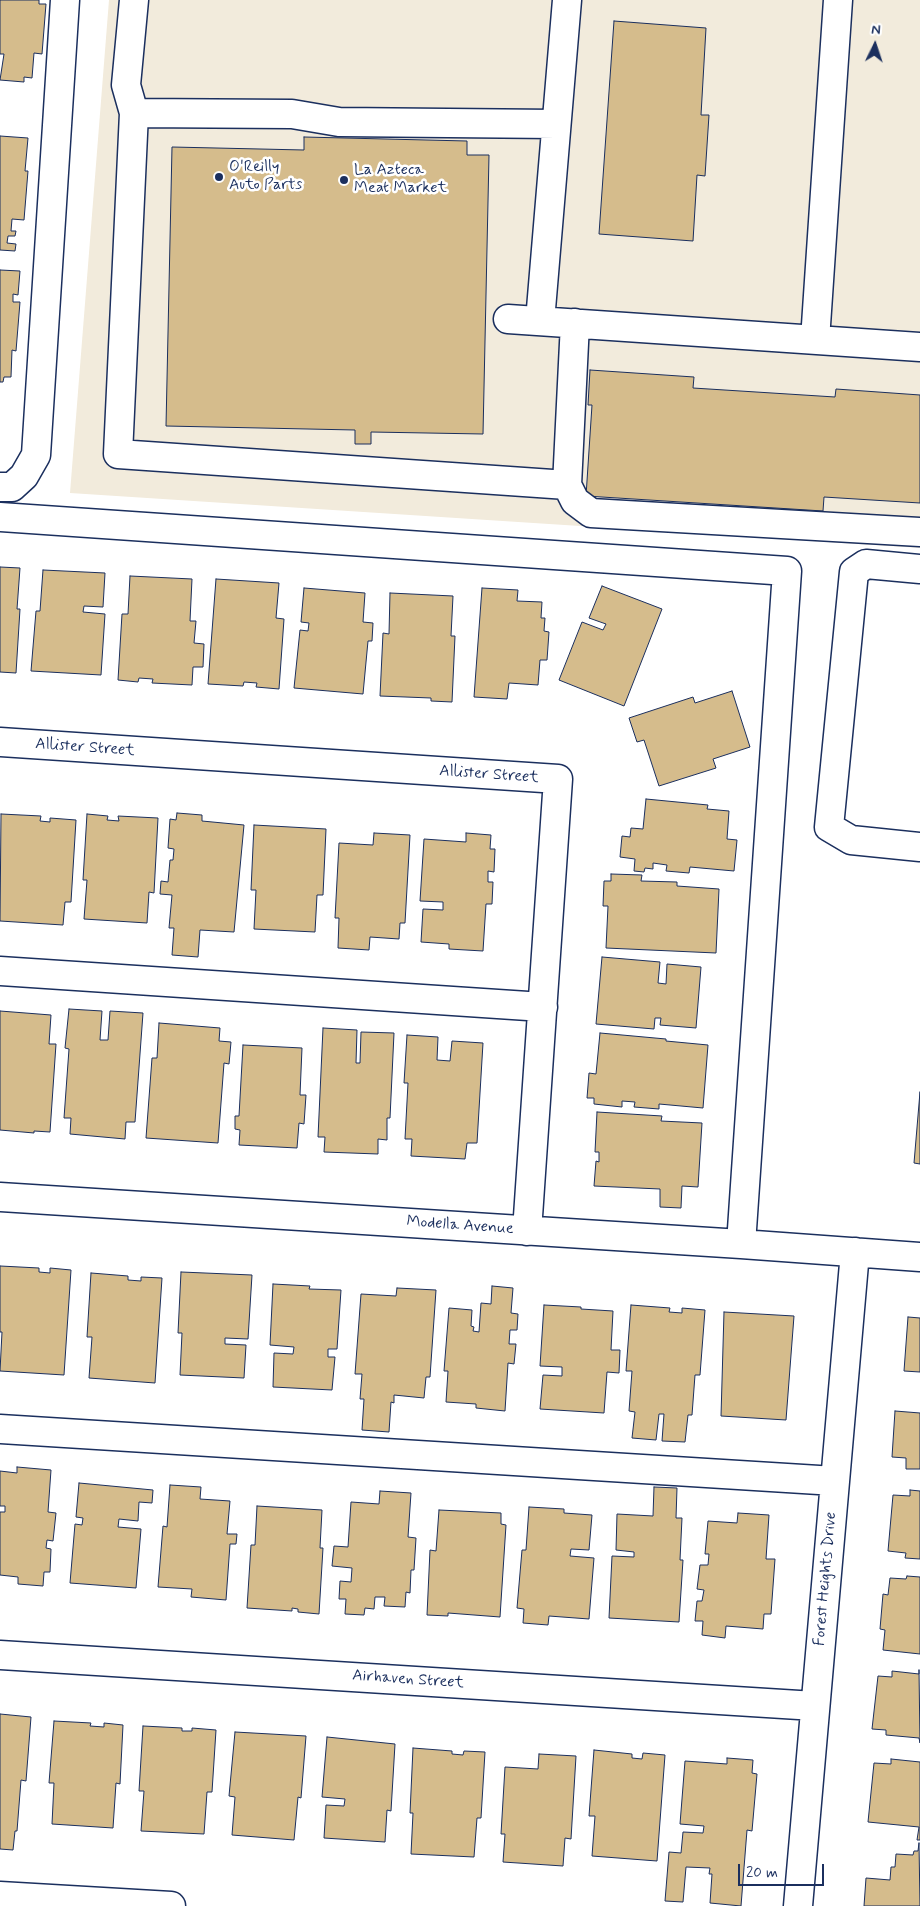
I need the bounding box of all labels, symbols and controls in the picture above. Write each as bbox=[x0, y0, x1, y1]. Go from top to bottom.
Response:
north arrow bbox=[850, 20, 900, 70]
text: N bbox=[871, 21, 881, 39]
place label: O'Reilly Auto Parts bbox=[229, 158, 302, 196]
place label: La Azteca Meat Market bbox=[354, 161, 447, 199]
marker: O'Reilly Auto Parts bbox=[213, 171, 225, 183]
marker: La Azteca Meat Market bbox=[338, 174, 350, 186]
street label: Allister Street bbox=[35, 735, 135, 761]
street label: Allister Street bbox=[439, 762, 539, 788]
street label: Modella Avenue bbox=[406, 1213, 514, 1239]
street label: Forest Heights Drive bbox=[811, 1511, 841, 1647]
street label: Airhaven Street bbox=[351, 1667, 465, 1693]
scale bar bbox=[740, 1854, 826, 1886]
text: 20 m bbox=[746, 1863, 778, 1883]

